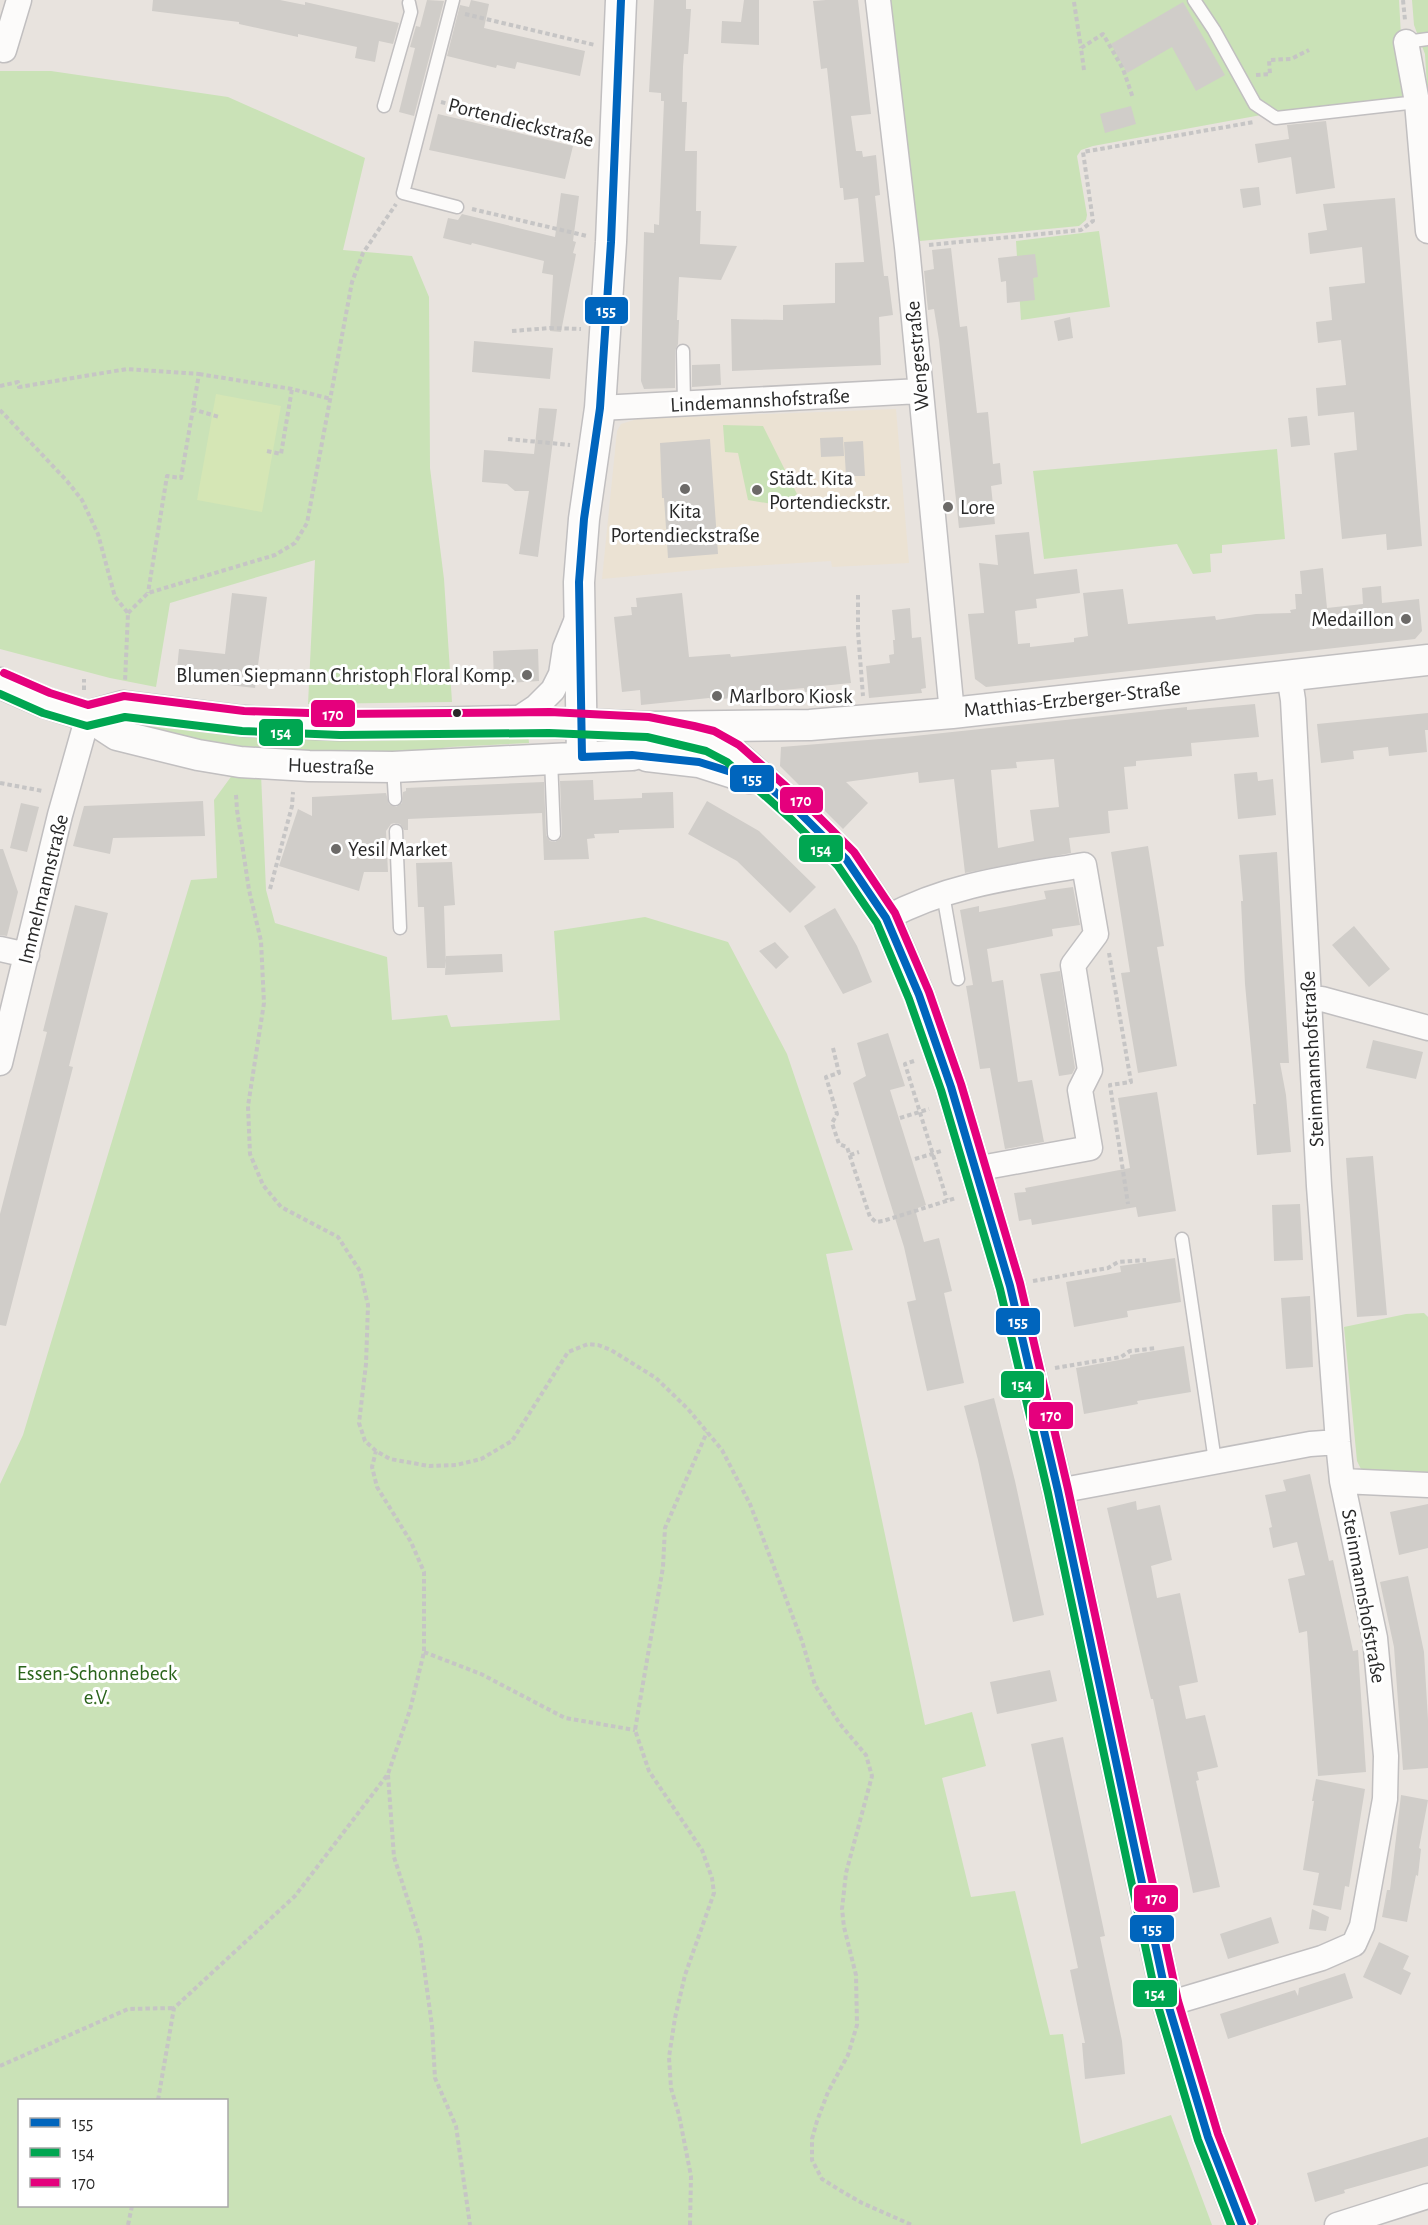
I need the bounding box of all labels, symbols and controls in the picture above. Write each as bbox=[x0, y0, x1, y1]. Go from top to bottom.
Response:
street label: Portendieckstraße bbox=[446, 94, 596, 151]
line badge: 155 bbox=[584, 296, 629, 325]
street label: Wengestraße bbox=[902, 300, 933, 412]
text: 155 bbox=[596, 303, 616, 319]
street label: Lindemannshofstraße bbox=[670, 385, 850, 416]
place label: Städt. Kita Portendieckstr. bbox=[769, 468, 890, 513]
marker: Kita Portendieckstraße bbox=[678, 482, 692, 496]
marker: Städt. Kita Portendieckstr. bbox=[750, 483, 764, 497]
place label: Lore bbox=[960, 497, 995, 518]
marker: Lore bbox=[941, 500, 955, 514]
place label: Kita Portendieckstraße bbox=[610, 501, 760, 546]
place label: Medaillon bbox=[1311, 609, 1394, 630]
marker: Medaillon bbox=[1399, 612, 1413, 626]
place label: Blumen Siepmann Christoph Floral Komp. bbox=[176, 665, 515, 686]
marker: Blumen Siepmann Christoph Floral Komp. bbox=[520, 668, 534, 682]
street label: Matthias-Erzberger-Straße bbox=[963, 678, 1182, 721]
place label: Marlboro Kiosk bbox=[729, 686, 853, 707]
marker: Marlboro Kiosk bbox=[710, 689, 724, 703]
line badge: 170 bbox=[310, 699, 356, 728]
text: 170 bbox=[322, 707, 344, 723]
unlabelled marker bbox=[451, 707, 463, 719]
line badge: 154 bbox=[258, 718, 304, 747]
text: 154 bbox=[271, 725, 291, 741]
street label: Huestraße bbox=[287, 754, 375, 779]
line badge: 155 bbox=[729, 764, 775, 793]
text: 155 bbox=[742, 771, 762, 787]
line badge: 170 bbox=[779, 786, 824, 814]
text: 170 bbox=[790, 793, 812, 809]
street label: Immelmannstraße bbox=[15, 812, 72, 966]
line badge: 154 bbox=[798, 834, 844, 863]
place label: Yesil Market bbox=[348, 839, 448, 860]
marker: Yesil Market bbox=[329, 842, 343, 856]
text: 154 bbox=[811, 842, 831, 858]
street label: Steinmannshofstraße bbox=[1297, 970, 1328, 1148]
line badge: 155 bbox=[995, 1307, 1041, 1336]
text: 155 bbox=[1008, 1314, 1028, 1330]
line badge: 154 bbox=[1000, 1370, 1045, 1399]
text: 154 bbox=[1012, 1377, 1032, 1393]
line badge: 170 bbox=[1028, 1401, 1074, 1430]
text: 170 bbox=[1040, 1408, 1062, 1424]
street label: Steinmannshofstraße bbox=[1338, 1507, 1389, 1685]
park label: Essen-Schonnebeck e.V. bbox=[17, 1663, 178, 1708]
line badge: 170 bbox=[1133, 1884, 1179, 1913]
text: 170 bbox=[1145, 1891, 1167, 1907]
line badge: 155 bbox=[1129, 1914, 1175, 1943]
text: 155 bbox=[1142, 1921, 1162, 1937]
line badge: 154 bbox=[1132, 1979, 1178, 2008]
text: 154 bbox=[1145, 1986, 1165, 2002]
legend bbox=[18, 2099, 228, 2207]
text: 155 bbox=[72, 2115, 93, 2133]
text: 154 bbox=[72, 2145, 95, 2163]
text: 170 bbox=[72, 2175, 95, 2193]

